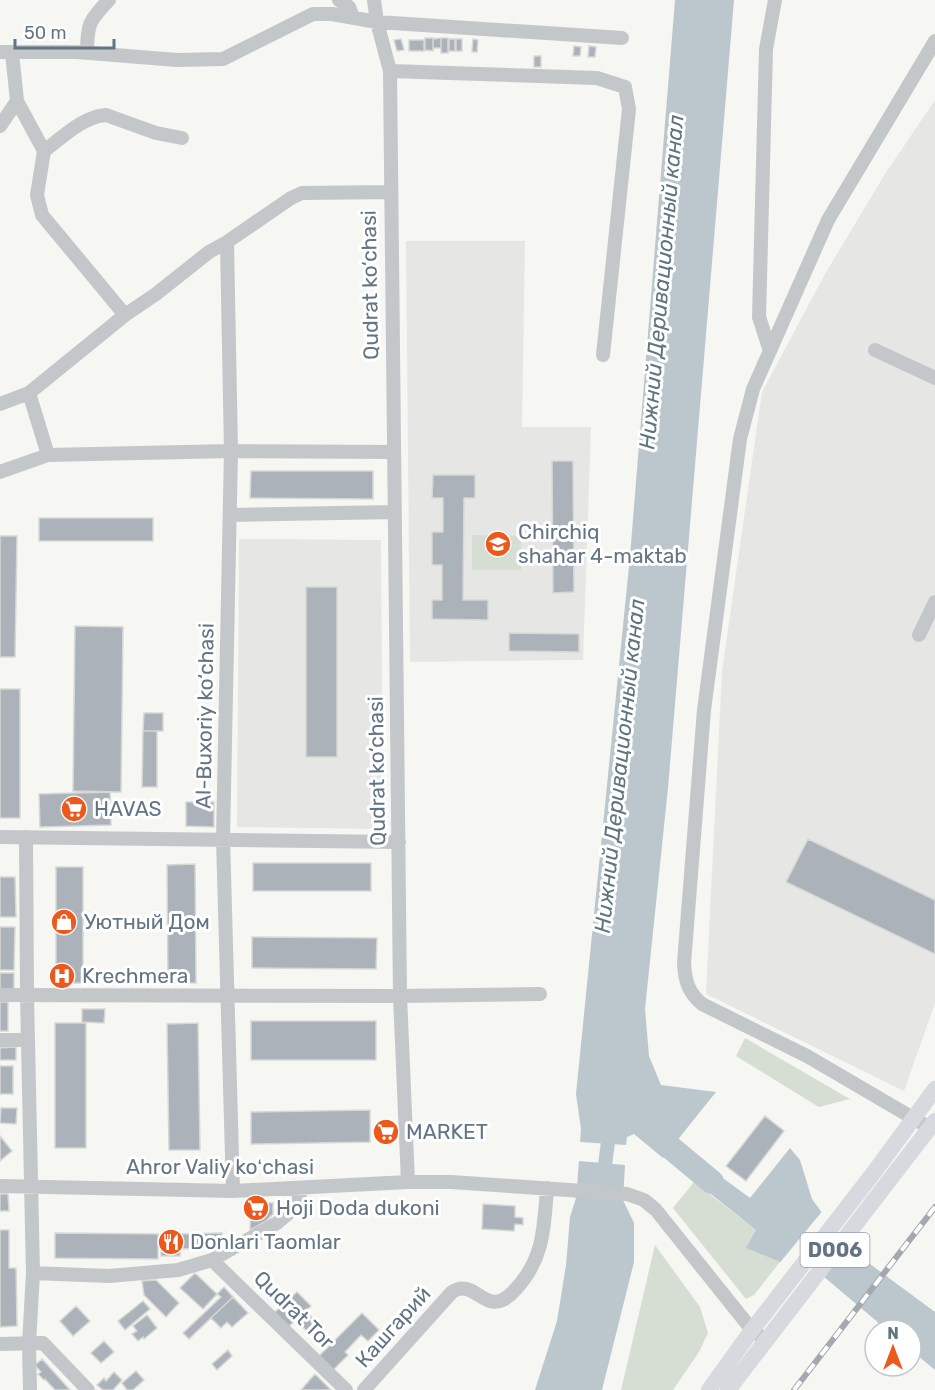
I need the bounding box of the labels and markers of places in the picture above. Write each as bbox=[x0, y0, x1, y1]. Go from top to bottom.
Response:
place label: Chirchiq shahar 4-maktab bbox=[518, 519, 687, 568]
school or university icon: Chirchiq shahar 4-maktab bbox=[483, 529, 513, 559]
supermarket icon: HAVAS bbox=[59, 794, 89, 824]
place label: HAVAS bbox=[94, 796, 162, 821]
shop icon: Уютный Дом bbox=[49, 907, 79, 937]
place label: Уютный Дом bbox=[84, 909, 210, 934]
hospital icon: Krechmera bbox=[47, 961, 77, 991]
place label: Krechmera bbox=[82, 963, 188, 988]
supermarket icon: MARKET bbox=[371, 1117, 401, 1147]
place label: MARKET bbox=[406, 1119, 488, 1144]
supermarket icon: Hoji Doda dukoni bbox=[241, 1193, 271, 1223]
place label: Hoji Doda dukoni bbox=[276, 1195, 440, 1220]
restaurant icon: Donlari Taomlar bbox=[156, 1227, 186, 1257]
place label: Donlari Taomlar bbox=[190, 1229, 341, 1254]

